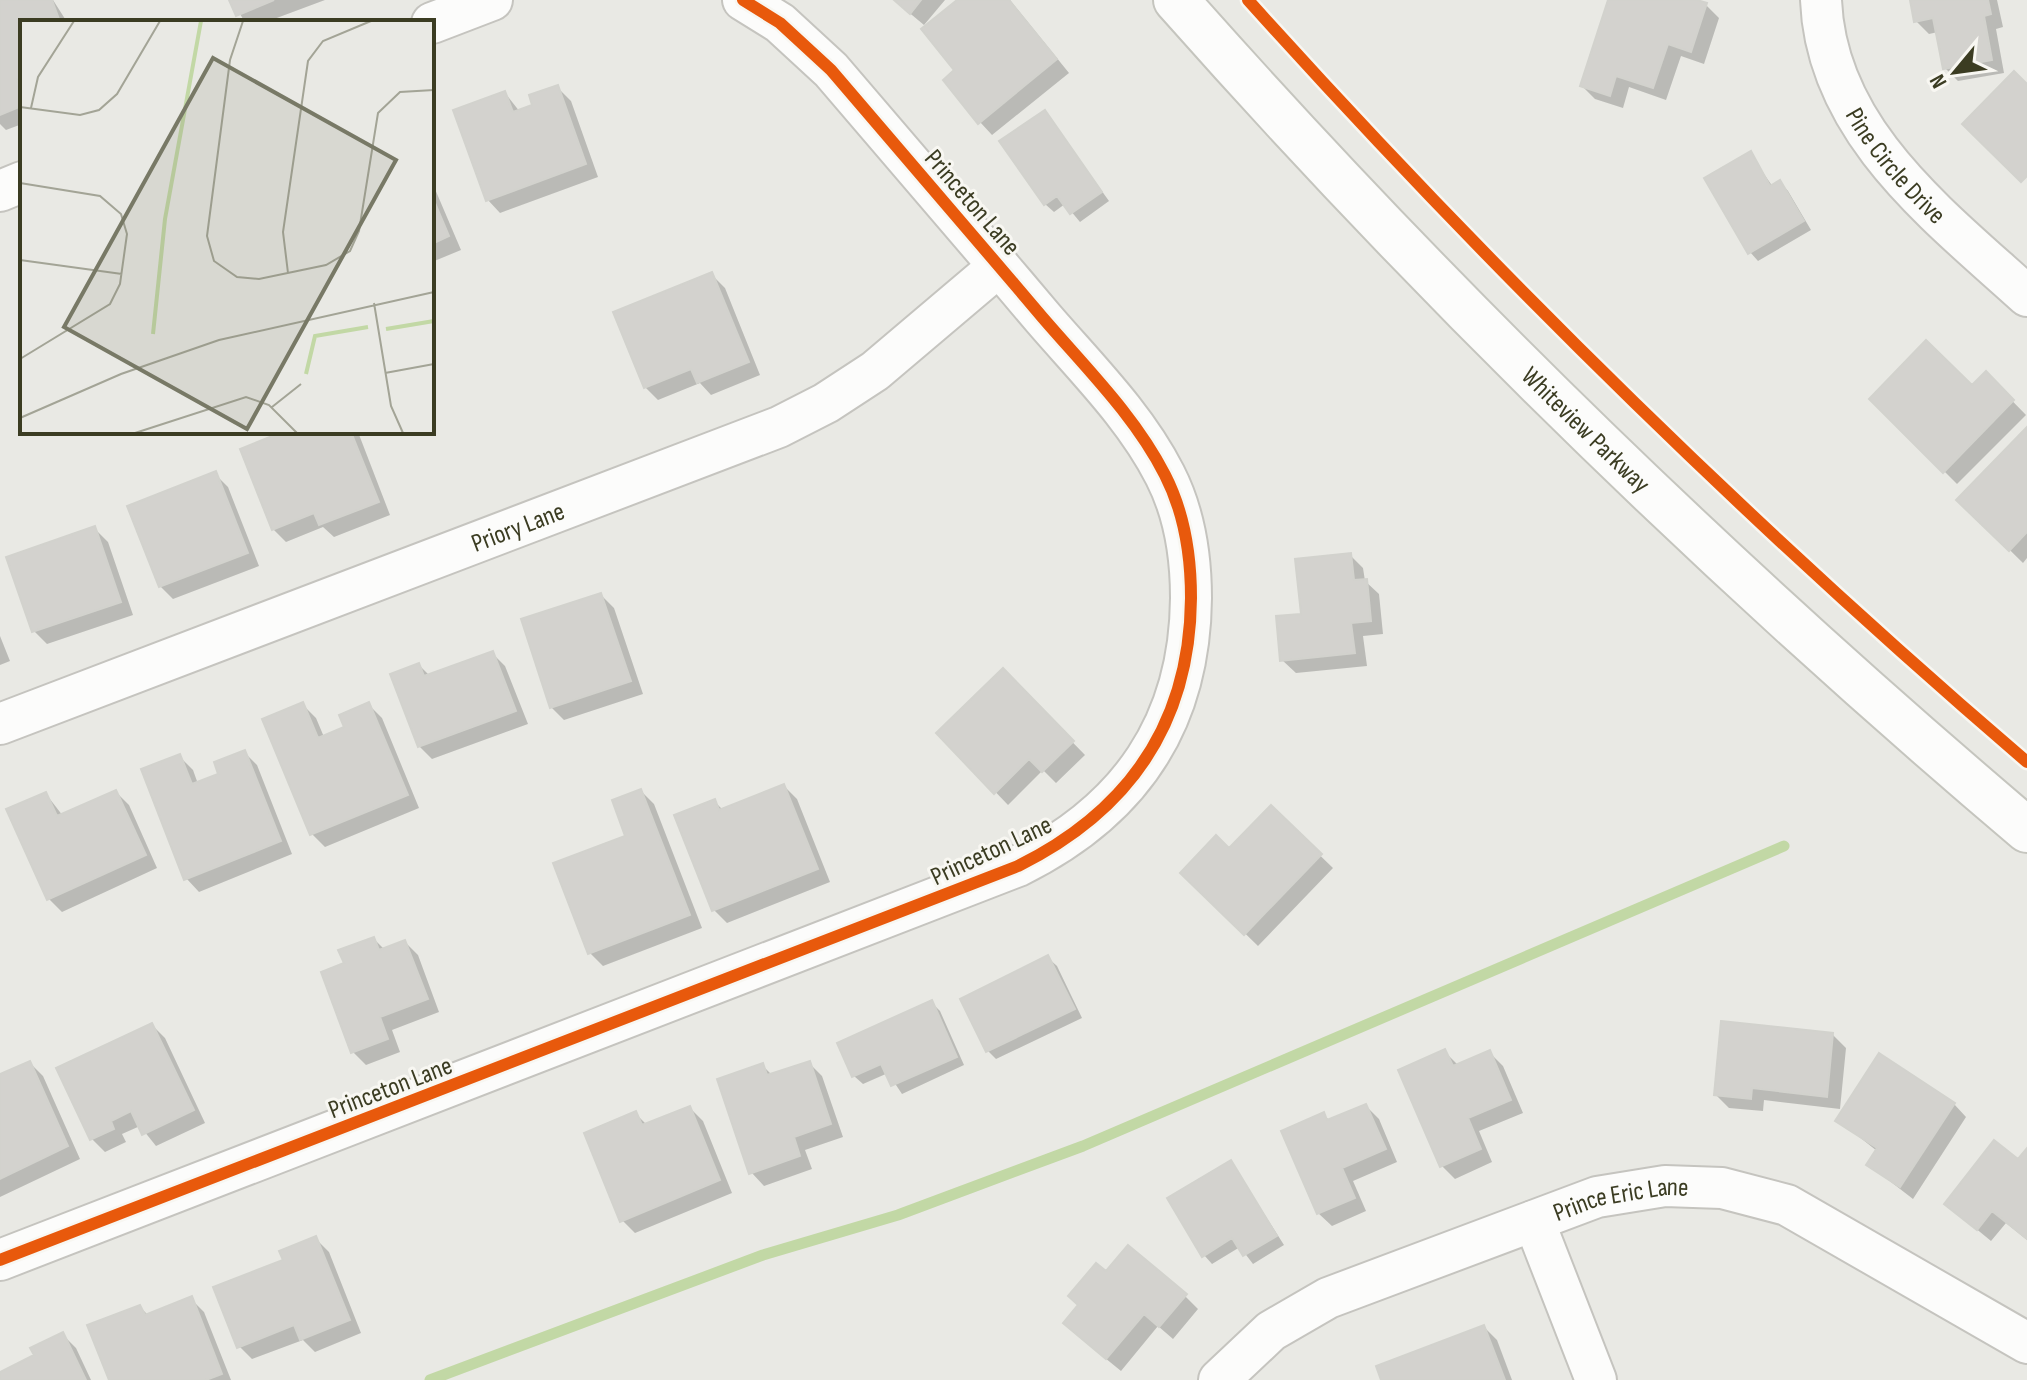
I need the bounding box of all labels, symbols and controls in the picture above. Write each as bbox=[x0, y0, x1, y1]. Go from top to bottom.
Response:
inset map bbox=[20, 20, 434, 434]
north arrow bbox=[1915, 32, 1995, 112]
text: N bbox=[1924, 69, 1953, 93]
street label: Pine Circle Drive bbox=[1838, 103, 1952, 231]
street label: Princeton Lane bbox=[918, 144, 1026, 262]
street label: Whiteview Parkway bbox=[1514, 361, 1656, 500]
street label: Priory Lane bbox=[467, 496, 569, 560]
street label: Princeton Lane bbox=[926, 810, 1057, 893]
street label: Princeton Lane bbox=[324, 1051, 457, 1126]
street label: Prince Eric Lane bbox=[1549, 1172, 1689, 1229]

